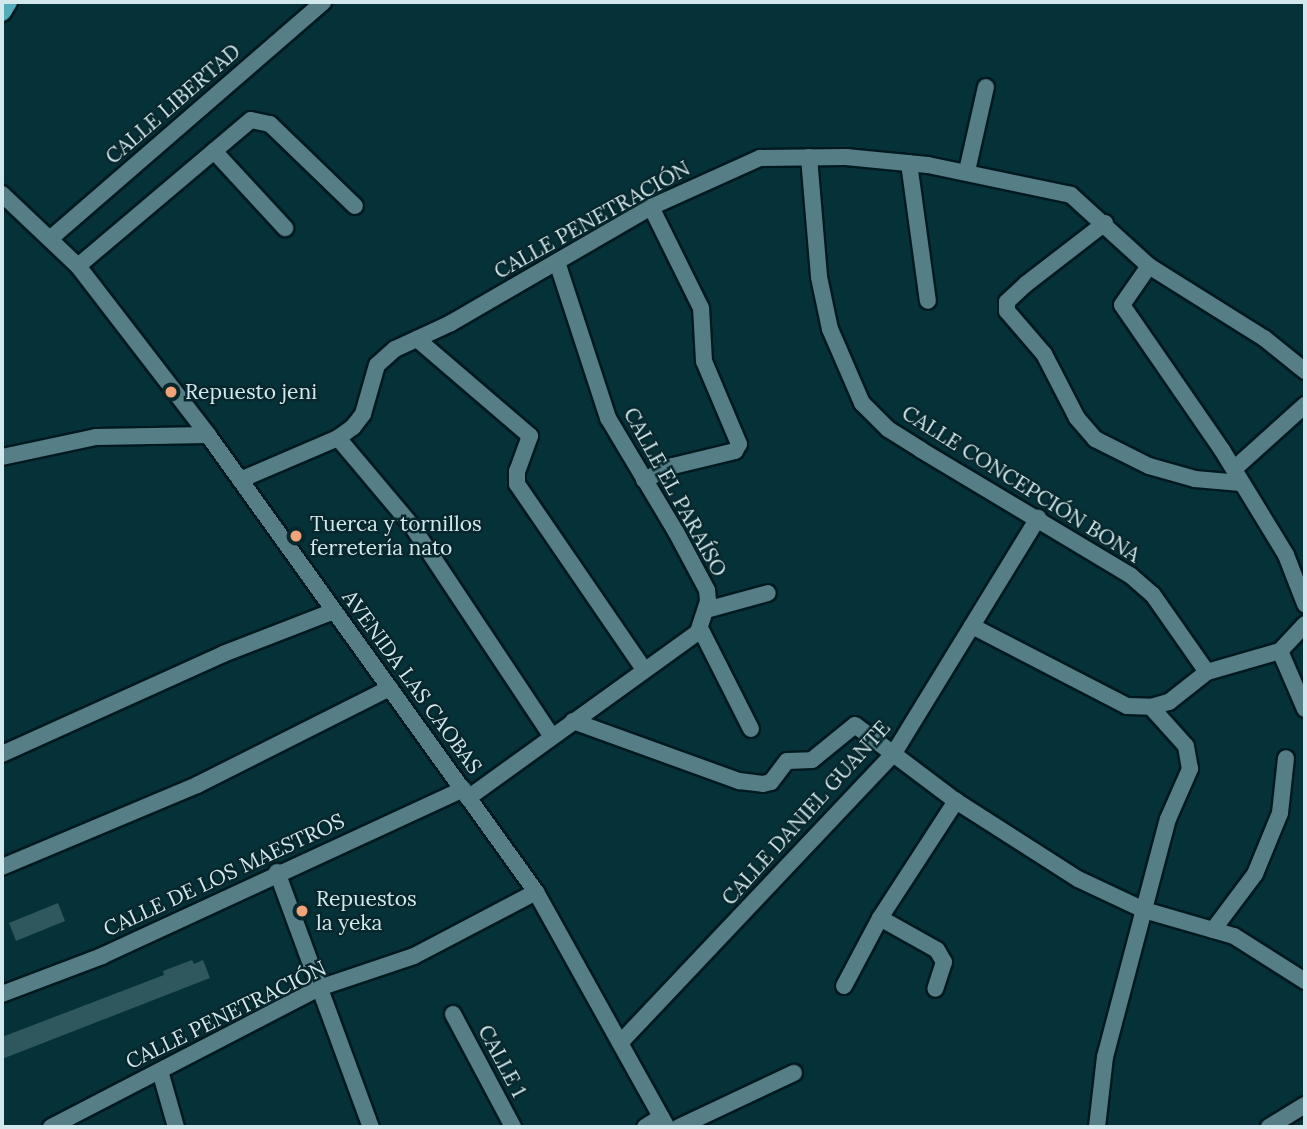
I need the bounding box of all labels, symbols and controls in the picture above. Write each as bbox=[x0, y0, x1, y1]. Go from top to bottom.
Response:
street label: CALLE LIBERTAD bbox=[100, 39, 246, 169]
street label: CALLE PENETRACIÓN bbox=[490, 156, 694, 284]
place label: Repuesto jeni bbox=[185, 379, 317, 405]
marker: Repuesto jeni bbox=[163, 384, 179, 400]
street label: CALLE CONCEPCIÓN BONA bbox=[897, 400, 1145, 568]
street label: CALLE EL PARAÍSO bbox=[618, 403, 732, 581]
place label: Tuerca y tornillos ferretería nato bbox=[310, 511, 482, 561]
marker: Tuerca y tornillos ferretería nato bbox=[288, 528, 304, 544]
street label: AVENIDA LAS CAOBAS bbox=[337, 585, 487, 779]
street label: CALLE DANIEL GUANTE bbox=[716, 716, 896, 910]
street label: CALLE DE LOS MAESTROS bbox=[100, 808, 348, 942]
place label: Repuestos la yeka bbox=[316, 886, 417, 936]
marker: Repuestos la yeka bbox=[294, 903, 310, 919]
street label: CALLE PENETRACIÓN bbox=[122, 955, 330, 1075]
street label: CALLE 1 bbox=[473, 1021, 531, 1101]

